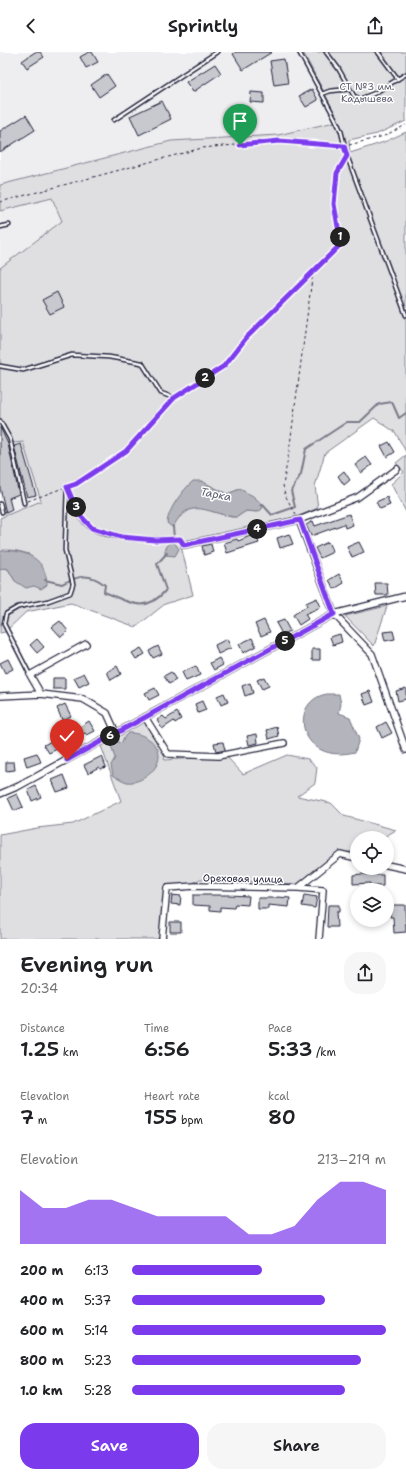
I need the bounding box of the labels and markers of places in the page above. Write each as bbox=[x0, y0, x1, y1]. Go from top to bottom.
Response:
pin bbox=[223, 104, 257, 145]
pin: 1 bbox=[330, 227, 350, 247]
pin: 2 bbox=[195, 368, 215, 388]
pin: 3 bbox=[66, 497, 86, 517]
pin: 4 bbox=[247, 519, 267, 539]
pin: 5 bbox=[275, 631, 295, 651]
pin bbox=[50, 719, 84, 760]
pin: 6 bbox=[100, 726, 120, 746]

